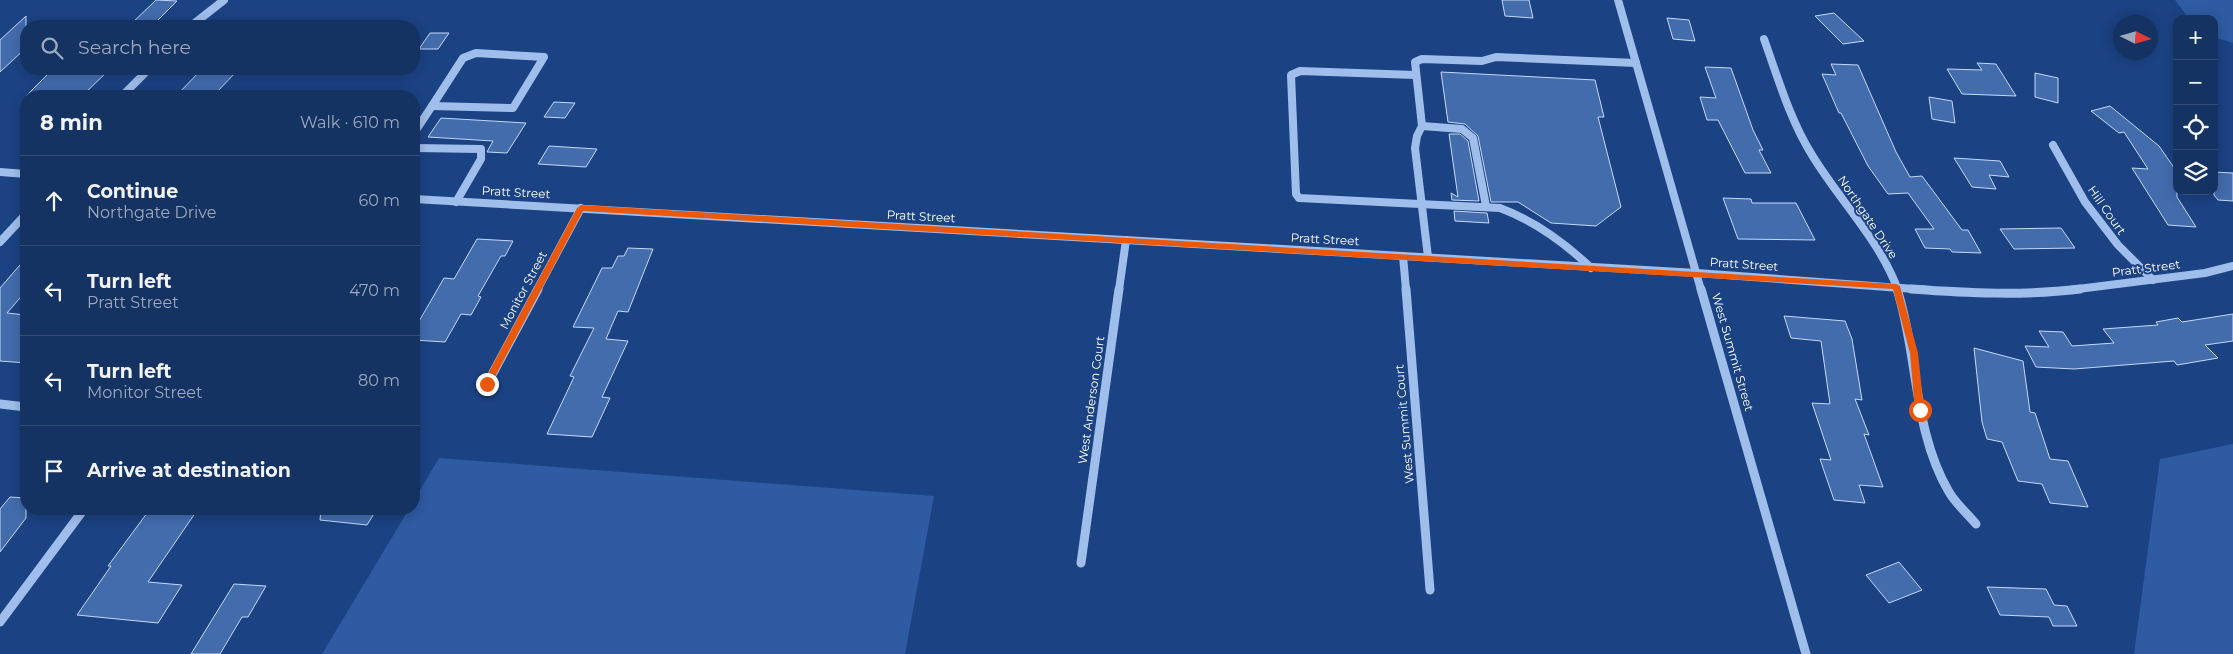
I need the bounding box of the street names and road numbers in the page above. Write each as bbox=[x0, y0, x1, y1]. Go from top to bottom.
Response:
street label: Northgate Drive bbox=[1835, 173, 1901, 261]
street label: Pratt Street bbox=[481, 183, 551, 201]
street label: Hill Court bbox=[2085, 183, 2129, 237]
street label: Pratt Street bbox=[886, 207, 956, 225]
street label: Pratt Street bbox=[1290, 230, 1360, 248]
street label: Monitor Street bbox=[496, 248, 550, 332]
street label: Pratt Street bbox=[1709, 254, 1779, 274]
street label: Pratt Street bbox=[2111, 256, 2181, 280]
street label: West Summit Street bbox=[1709, 291, 1757, 413]
street label: West Anderson Court bbox=[1075, 335, 1107, 465]
street label: West Summit Court bbox=[1391, 364, 1417, 484]

